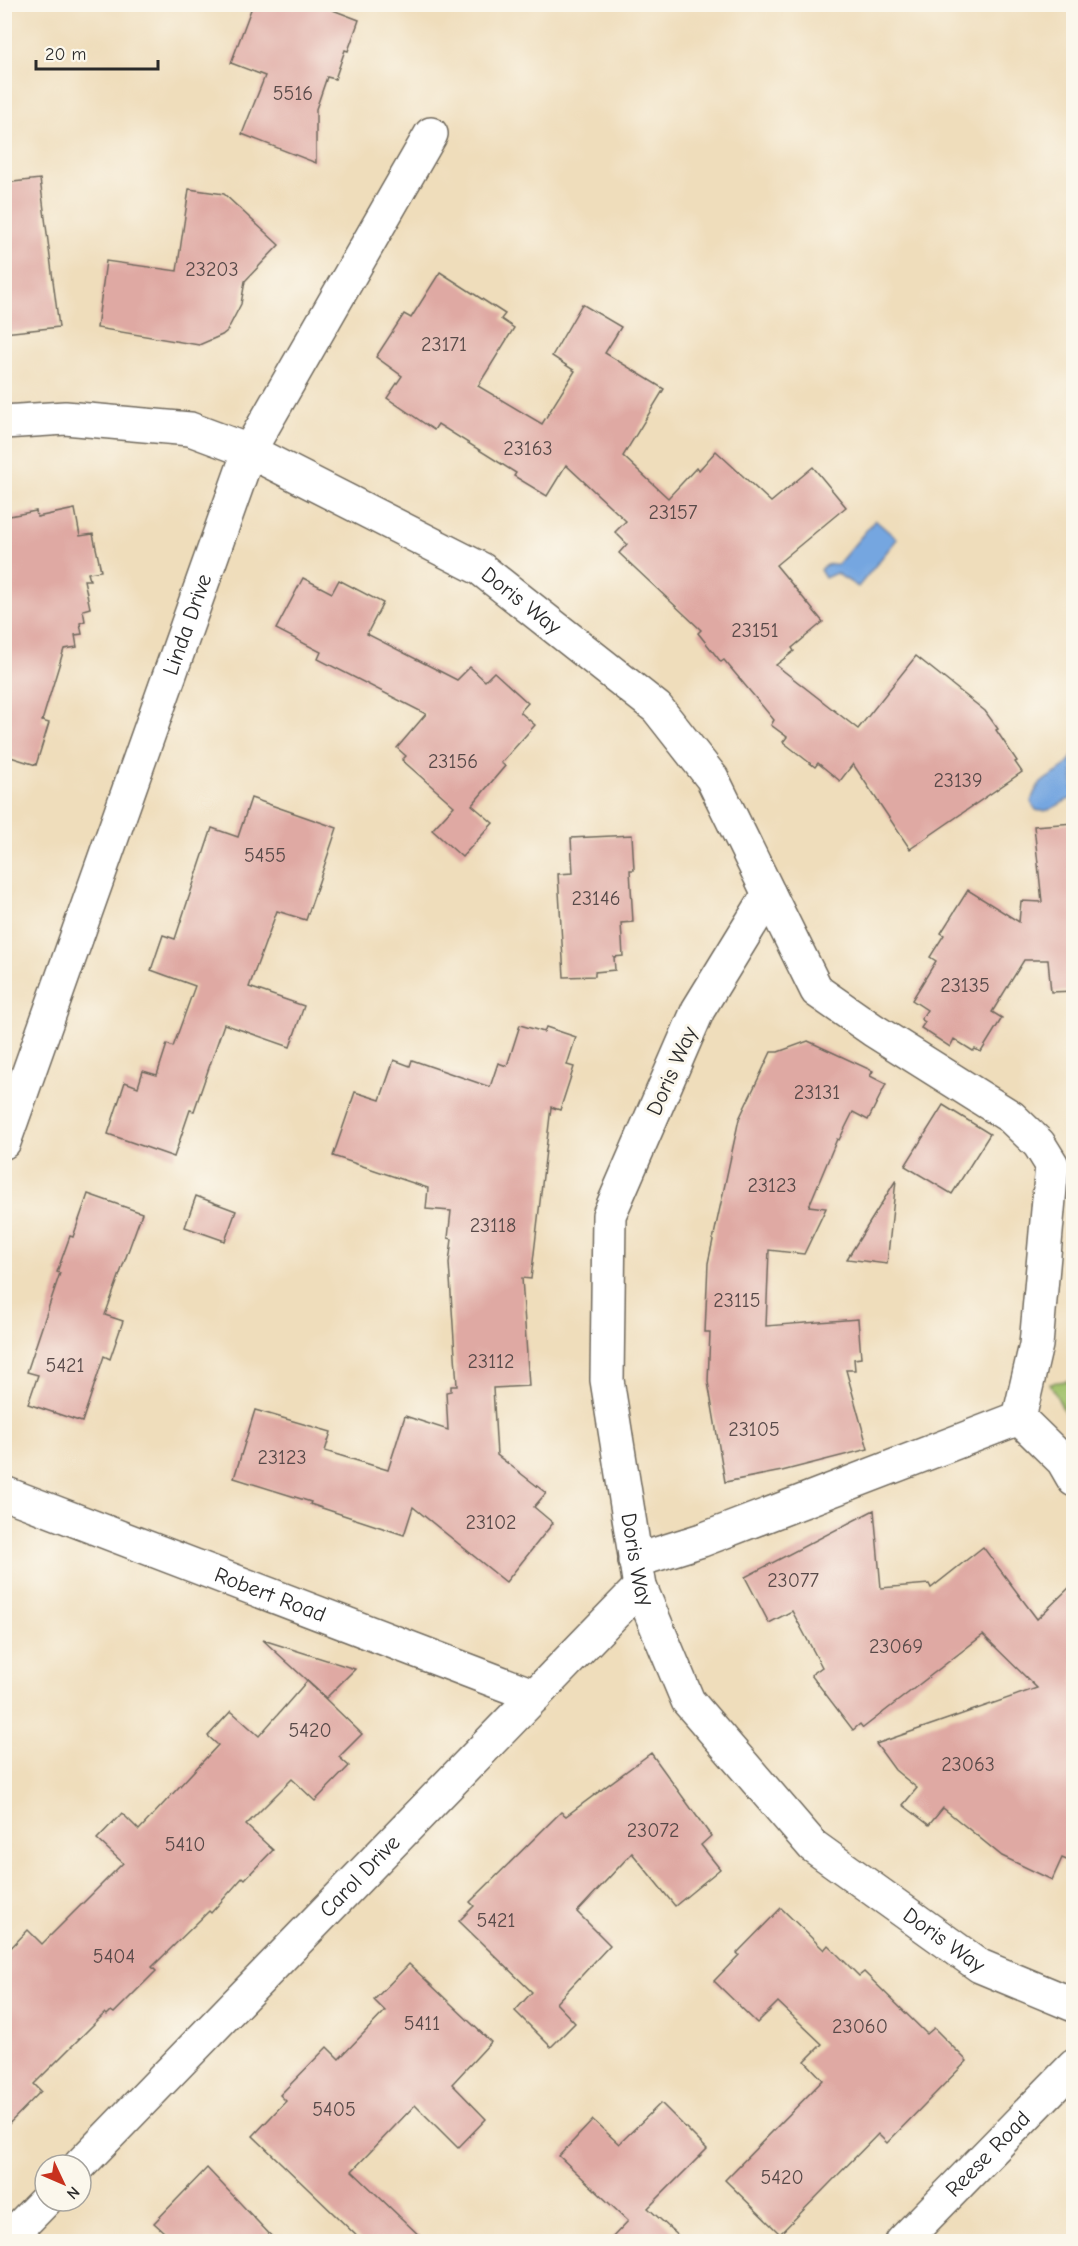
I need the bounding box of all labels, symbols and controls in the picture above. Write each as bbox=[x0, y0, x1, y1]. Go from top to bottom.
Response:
scale bar bbox=[36, 33, 158, 71]
text: 20 m bbox=[45, 44, 86, 65]
house number: 5516 bbox=[273, 82, 313, 105]
house number: 23203 bbox=[185, 258, 239, 281]
house number: 23171 bbox=[421, 333, 467, 356]
house number: 23163 bbox=[503, 437, 553, 460]
house number: 23157 bbox=[649, 501, 698, 524]
street label: Doris Way bbox=[476, 561, 566, 640]
street label: Linda Drive bbox=[158, 570, 217, 679]
house number: 23151 bbox=[731, 619, 779, 642]
house number: 23156 bbox=[428, 750, 478, 773]
house number: 23139 bbox=[933, 769, 983, 792]
house number: 5455 bbox=[244, 844, 286, 867]
house number: 23146 bbox=[572, 887, 620, 910]
house number: 23135 bbox=[940, 974, 990, 997]
street label: Doris Way bbox=[641, 1022, 703, 1119]
house number: 23131 bbox=[794, 1081, 840, 1104]
house number: 23123 bbox=[747, 1174, 797, 1197]
house number: 23118 bbox=[470, 1214, 516, 1237]
house number: 23115 bbox=[713, 1289, 761, 1312]
house number: 23112 bbox=[468, 1350, 514, 1373]
house number: 5421 bbox=[46, 1354, 84, 1377]
house number: 23105 bbox=[728, 1418, 780, 1441]
house number: 23123 bbox=[257, 1446, 307, 1469]
house number: 23102 bbox=[465, 1511, 517, 1534]
street label: Doris Way bbox=[615, 1511, 660, 1610]
street label: Robert Road bbox=[211, 1562, 330, 1628]
house number: 23077 bbox=[767, 1569, 819, 1592]
house number: 23069 bbox=[869, 1635, 923, 1658]
house number: 5420 bbox=[288, 1719, 332, 1742]
house number: 23063 bbox=[941, 1753, 995, 1776]
house number: 23072 bbox=[627, 1819, 679, 1842]
street label: Carol Drive bbox=[314, 1830, 405, 1923]
house number: 5410 bbox=[165, 1833, 205, 1856]
street label: Doris Way bbox=[898, 1902, 990, 1978]
house number: 5421 bbox=[477, 1909, 515, 1932]
house number: 5404 bbox=[93, 1945, 135, 1968]
house number: 5411 bbox=[404, 2012, 440, 2035]
house number: 23060 bbox=[832, 2015, 888, 2038]
house number: 5405 bbox=[312, 2098, 356, 2121]
street label: Reese Road bbox=[940, 2106, 1036, 2202]
north arrow bbox=[33, 2153, 93, 2213]
house number: 5420 bbox=[760, 2166, 804, 2189]
text: N bbox=[63, 2183, 83, 2203]

